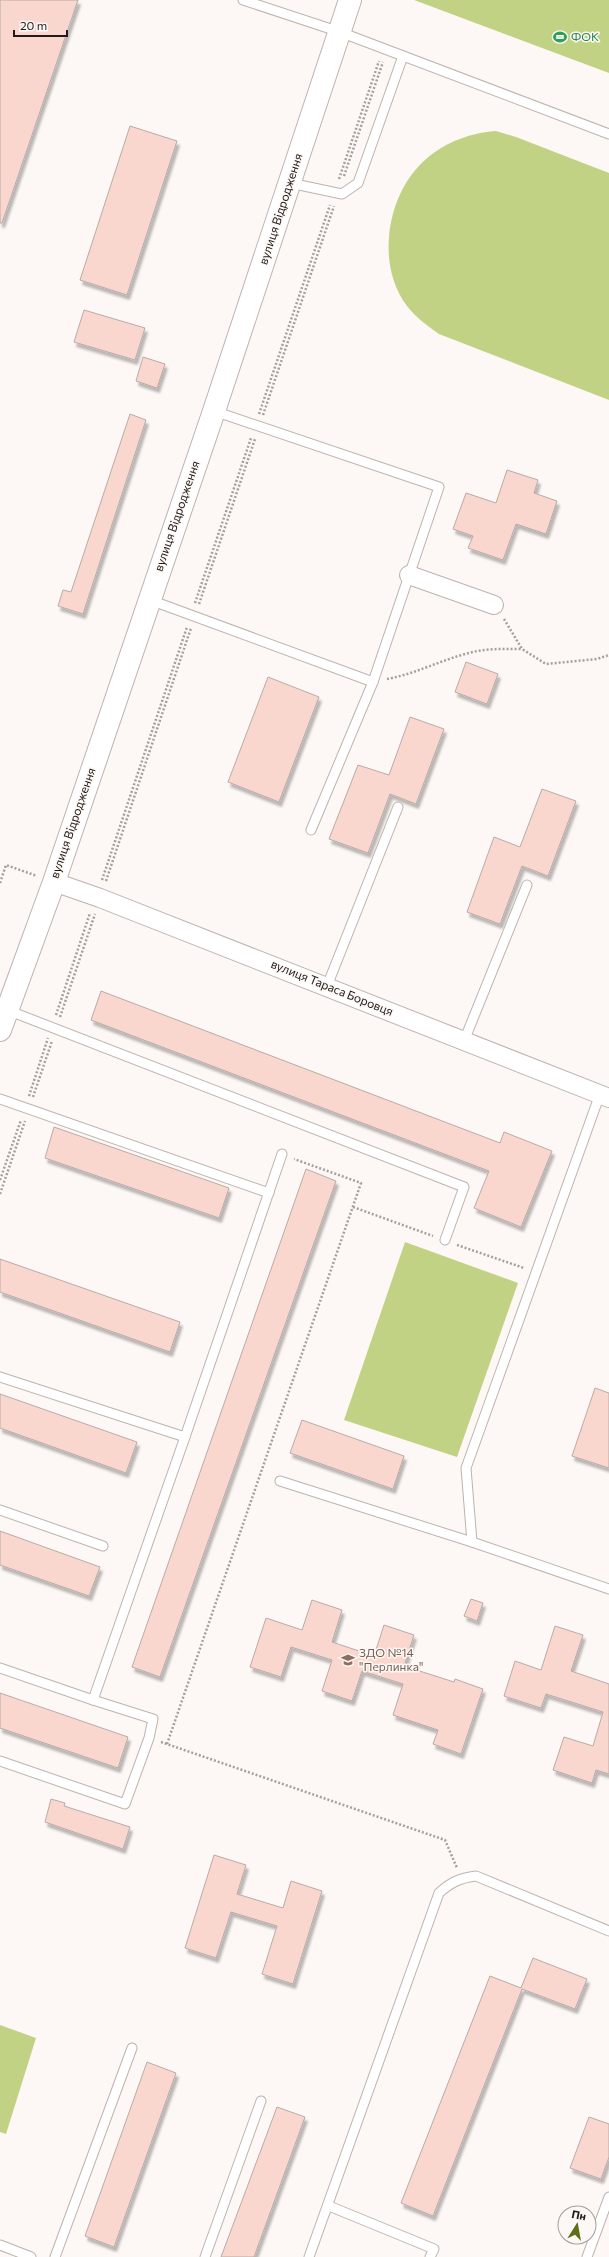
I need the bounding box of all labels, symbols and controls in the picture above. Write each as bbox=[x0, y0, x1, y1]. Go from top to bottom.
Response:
scale bar bbox=[14, 12, 67, 38]
text: 20 m bbox=[20, 18, 47, 32]
sports icon: ФОК bbox=[552, 29, 568, 45]
place label: ФОК bbox=[571, 29, 599, 43]
street label: вулиця Відродження bbox=[255, 151, 305, 266]
street label: вулиця Відродження bbox=[151, 459, 202, 573]
street label: вулиця Відродження bbox=[47, 766, 98, 880]
street label: вулиця Тараса Боровця bbox=[269, 956, 396, 1018]
place label: ЗДО №14 "Перлинка" bbox=[359, 1645, 424, 1673]
school or university icon: ЗДО №14 "Перлинка" bbox=[340, 1652, 356, 1668]
north arrow bbox=[557, 2205, 597, 2245]
text: Пн bbox=[571, 2207, 587, 2222]

